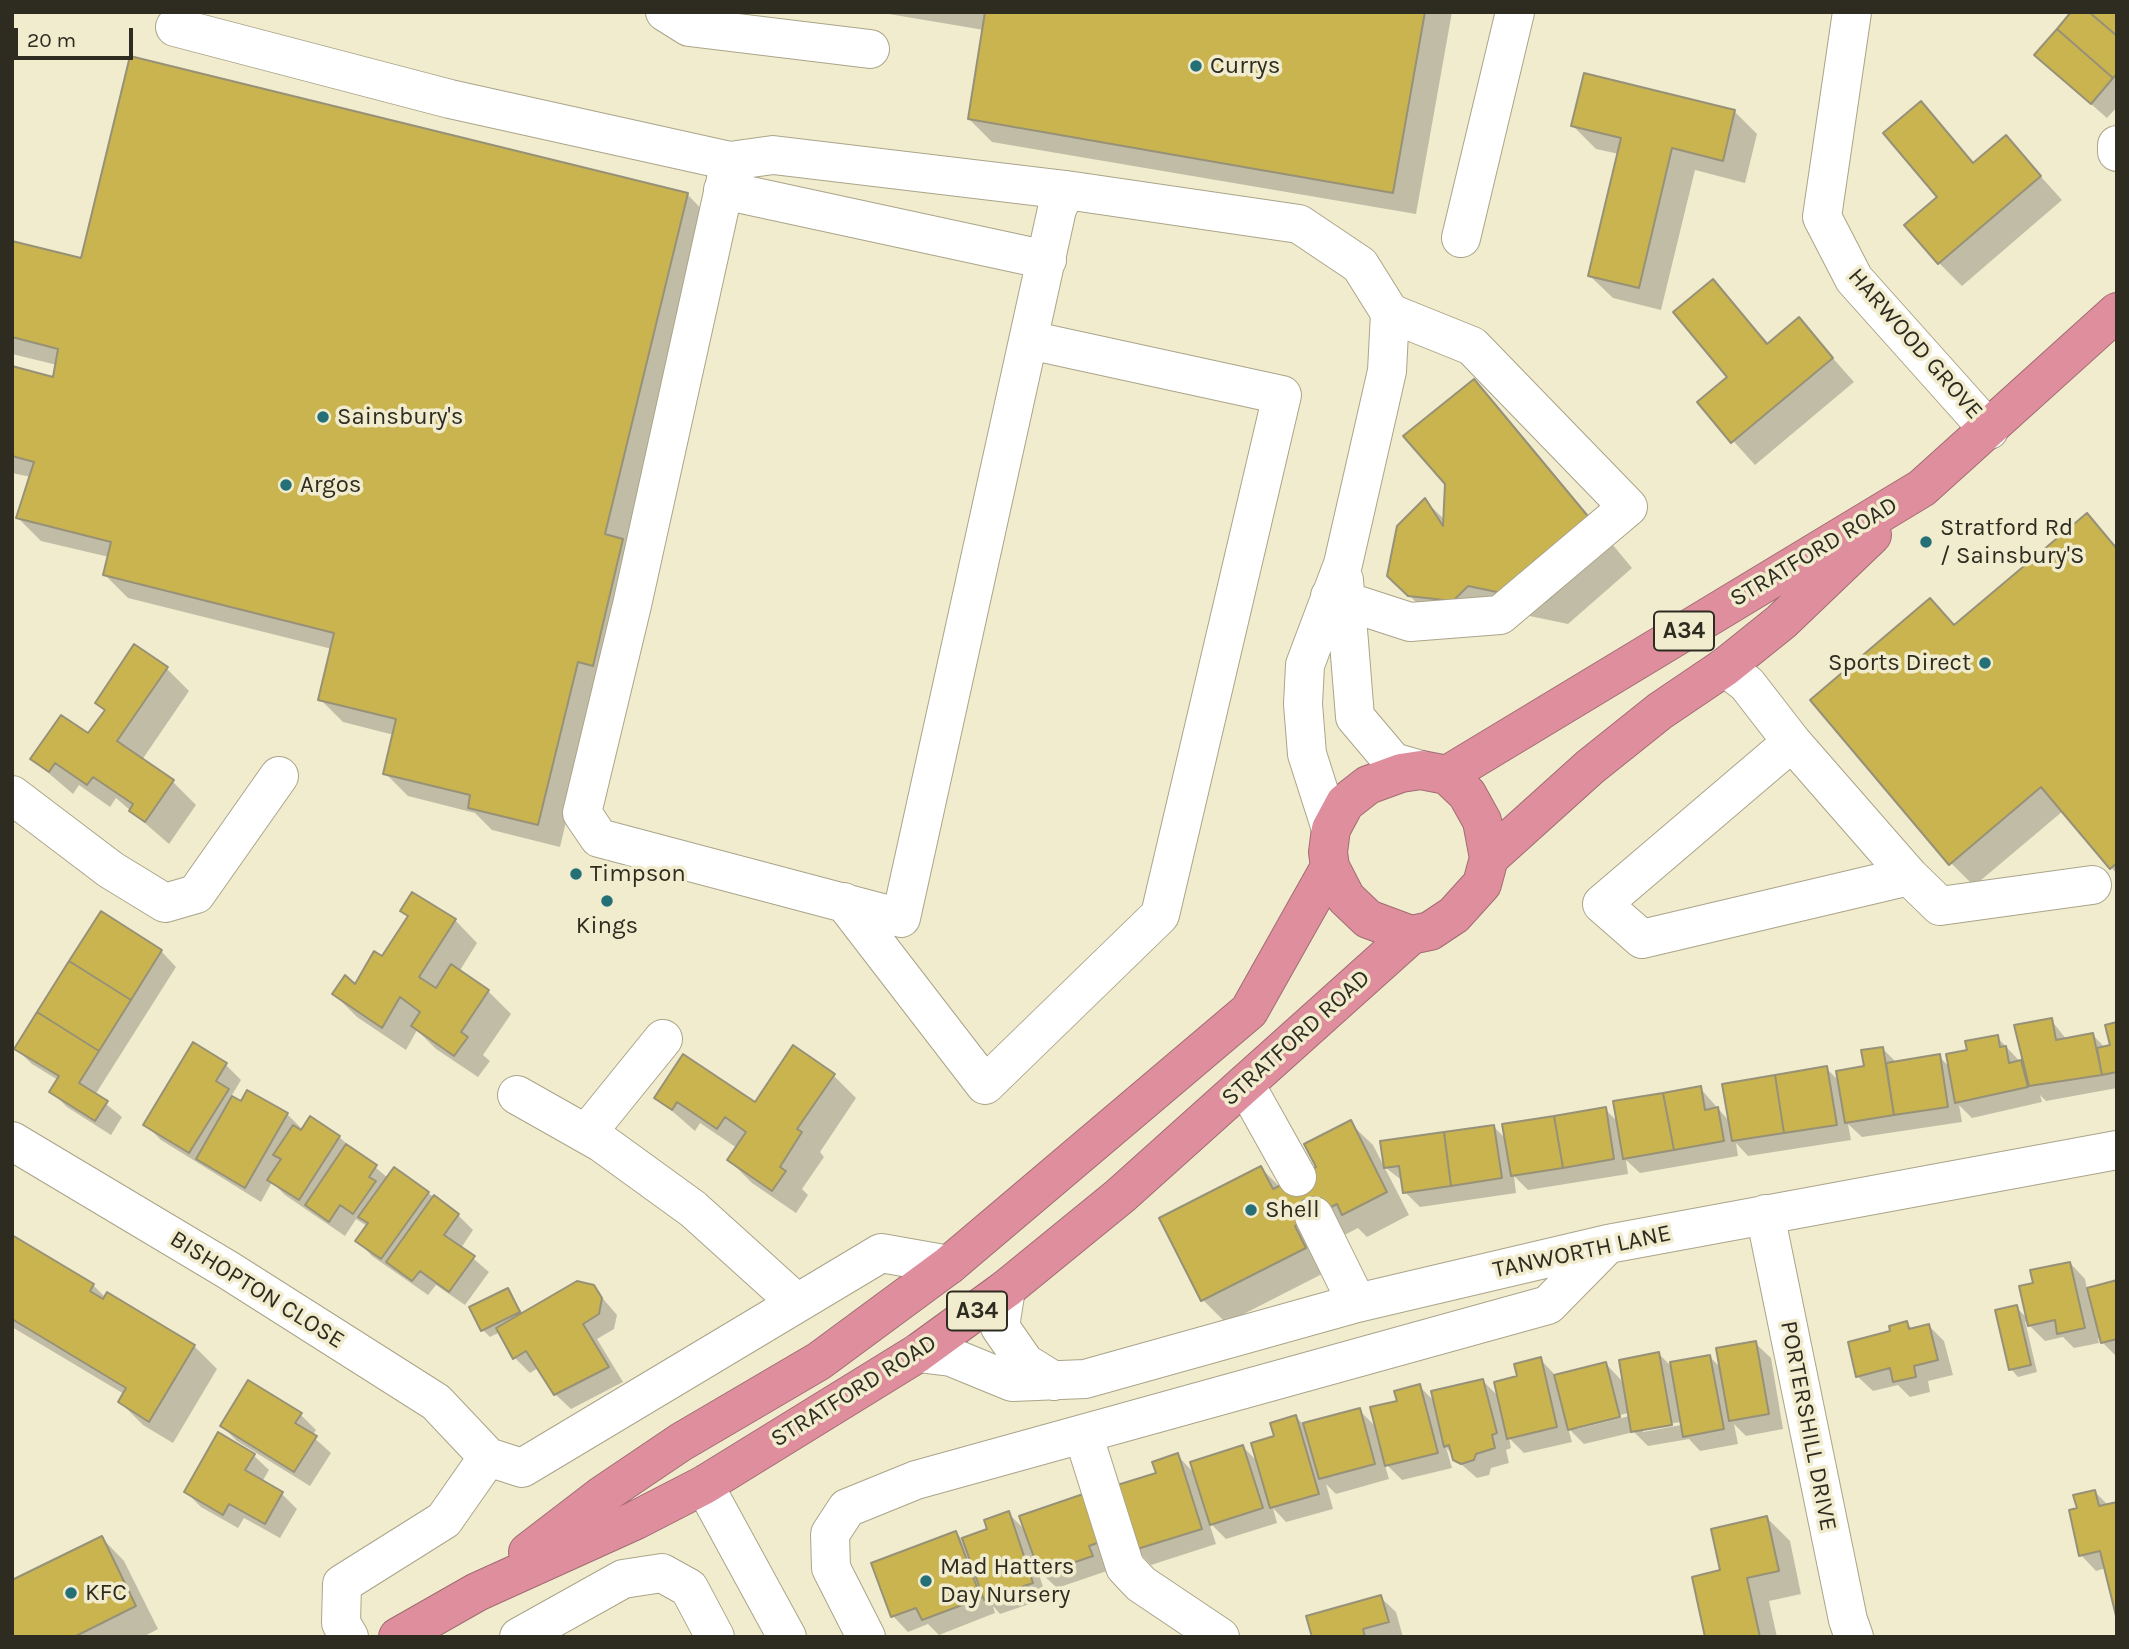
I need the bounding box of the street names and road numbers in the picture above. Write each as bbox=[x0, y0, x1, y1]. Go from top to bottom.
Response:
street label: HARWOOD GROVE bbox=[1841, 262, 1989, 426]
street label: STRATFORD ROAD bbox=[1725, 491, 1903, 613]
road number: A34 bbox=[1654, 611, 1714, 650]
street label: STRATFORD ROAD bbox=[1216, 964, 1376, 1112]
street label: TANWORTH LANE bbox=[1490, 1219, 1674, 1285]
street label: BISHOPTON CLOSE bbox=[165, 1225, 349, 1355]
road number: A34 bbox=[947, 1292, 1007, 1330]
street label: PORTERSHILL DRIVE bbox=[1774, 1319, 1842, 1533]
street label: STRATFORD ROAD bbox=[766, 1328, 942, 1454]

